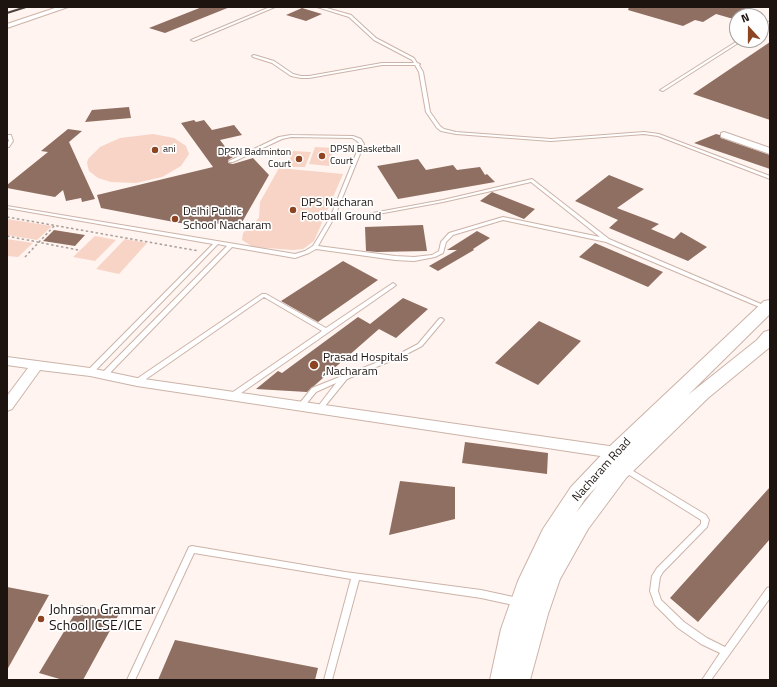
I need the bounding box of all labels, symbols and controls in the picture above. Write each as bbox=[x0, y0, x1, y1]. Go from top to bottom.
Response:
north arrow bbox=[729, 8, 769, 48]
text: N bbox=[739, 9, 751, 27]
place label: ani bbox=[163, 144, 176, 156]
place label: DPSN Basketball Court bbox=[330, 144, 401, 168]
marker: ani bbox=[150, 145, 160, 155]
place label: DPSN Badminton Court bbox=[218, 147, 291, 170]
marker: DPSN Basketball Court bbox=[317, 151, 327, 161]
marker: DPSN Badminton Court bbox=[294, 154, 304, 164]
place label: DPS Nacharan Football Ground bbox=[301, 196, 381, 224]
place label: Delhi Public School Nacharam bbox=[183, 205, 271, 233]
marker: DPS Nacharan Football Ground bbox=[288, 205, 298, 215]
marker: Delhi Public School Nacharam bbox=[170, 214, 180, 224]
place label: Prasad Hospitals ,Nacharam bbox=[323, 351, 408, 379]
marker: Prasad Hospitals ,Nacharam bbox=[308, 359, 320, 371]
street label: Nacharam Road bbox=[570, 435, 634, 505]
place label: Johnson Grammar School ICSE/ICE bbox=[49, 603, 156, 636]
marker: Johnson Grammar School ICSE/ICE bbox=[36, 614, 46, 624]

